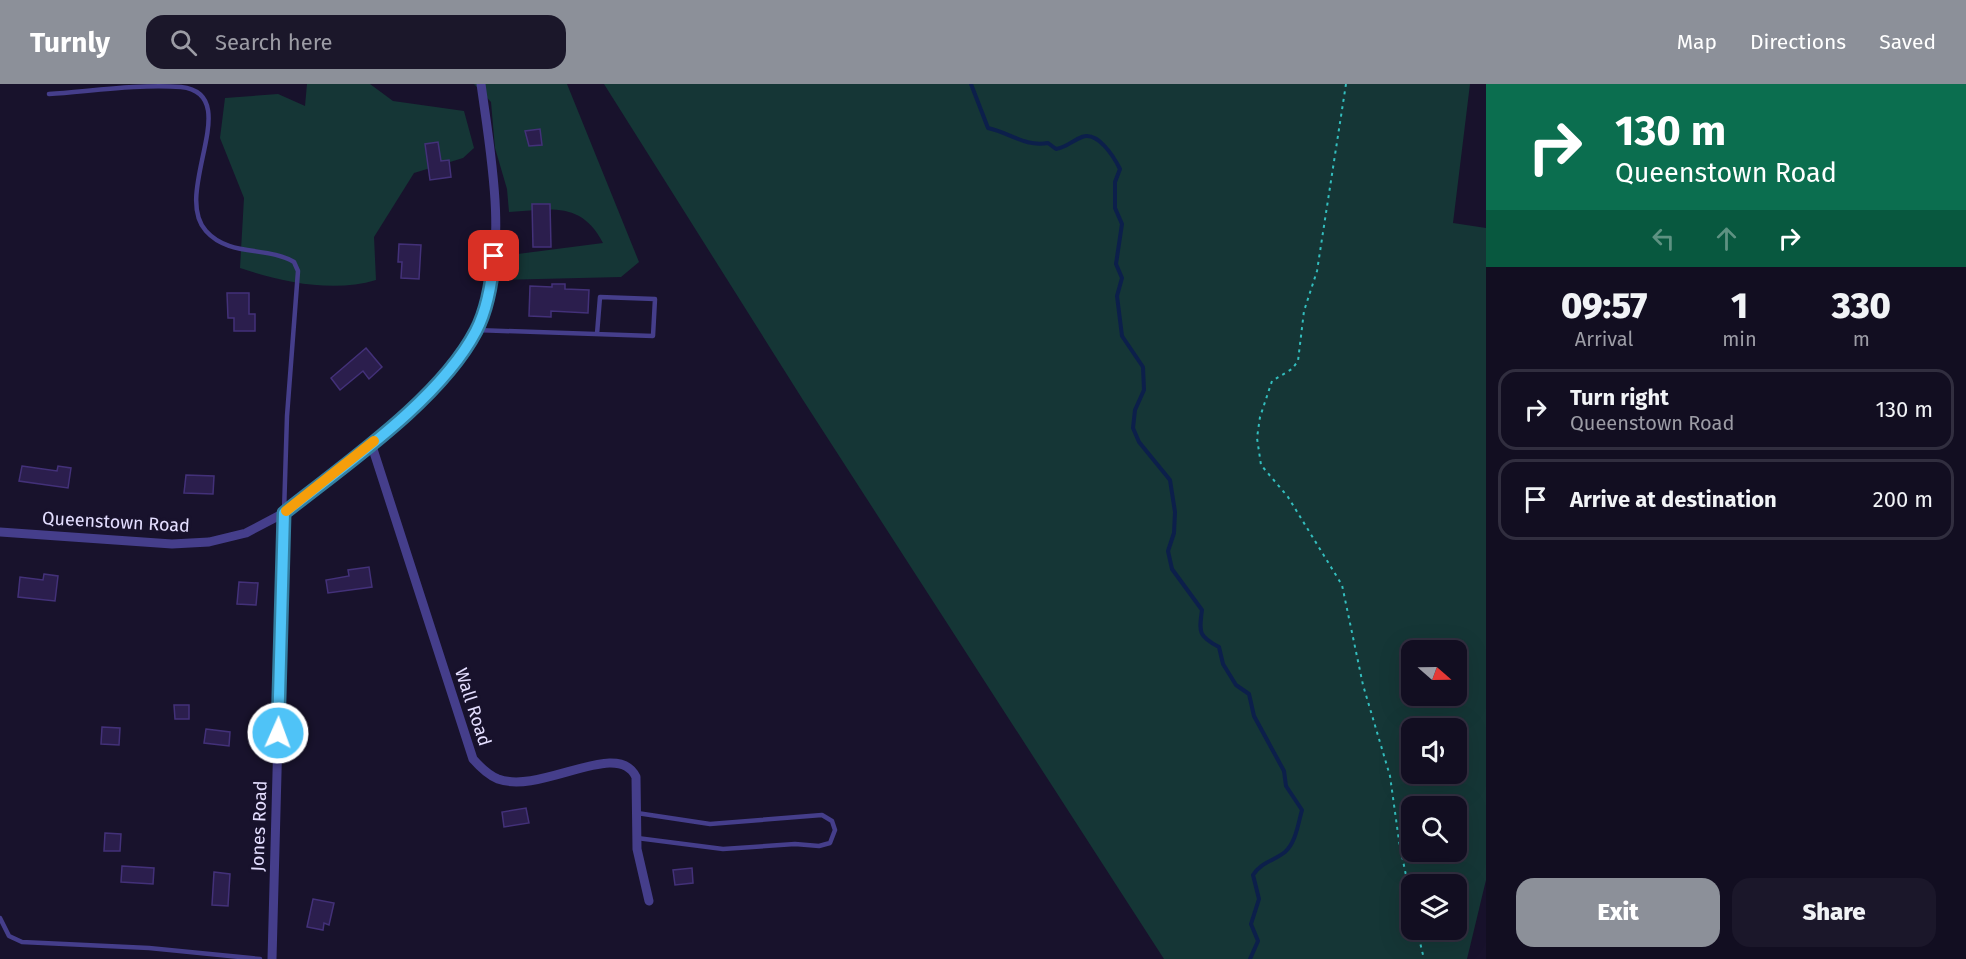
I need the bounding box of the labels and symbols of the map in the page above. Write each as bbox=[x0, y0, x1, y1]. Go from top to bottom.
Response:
pin bbox=[468, 230, 519, 281]
street label: Queenstown Road bbox=[42, 507, 190, 537]
north arrow bbox=[1401, 640, 1467, 706]
street label: Wall Road bbox=[450, 665, 496, 749]
position arrow bbox=[246, 701, 310, 765]
street label: Jones Road bbox=[246, 780, 272, 872]

